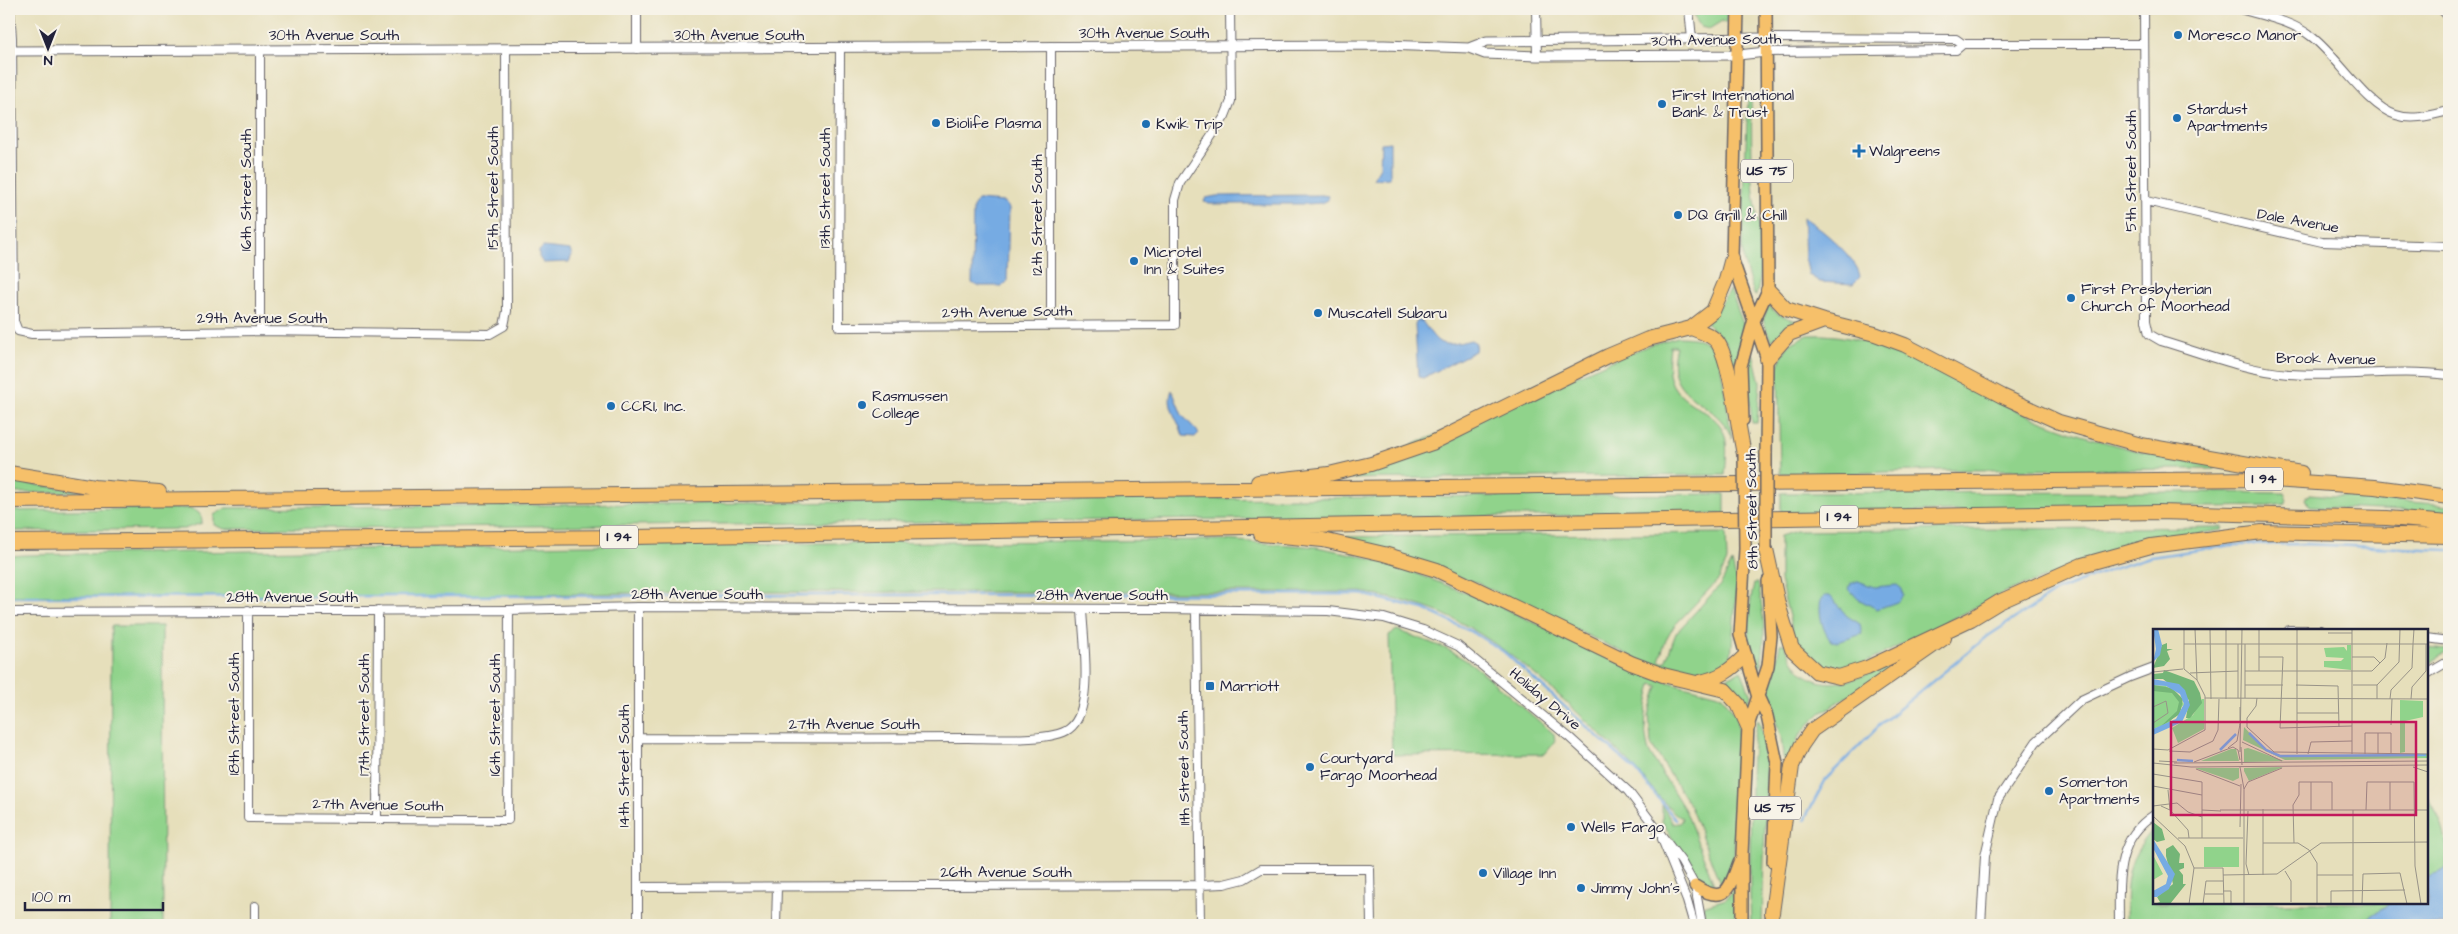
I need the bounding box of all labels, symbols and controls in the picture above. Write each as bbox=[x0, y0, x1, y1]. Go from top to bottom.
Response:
north arrow bbox=[22, 22, 72, 72]
street label: 30th Avenue South bbox=[1079, 23, 1210, 44]
street label: 30th Avenue South bbox=[269, 25, 400, 46]
street label: 30th Avenue South bbox=[674, 25, 805, 46]
place label: Moresco Manor bbox=[2188, 25, 2301, 46]
street label: 30th Avenue South bbox=[1651, 28, 1782, 52]
marker: Moresco Manor bbox=[2172, 29, 2184, 41]
text: N bbox=[43, 50, 52, 70]
place label: First International Bank & Trust bbox=[1672, 85, 1794, 123]
marker: First International Bank & Trust bbox=[1656, 98, 1668, 110]
place label: Stardust Apartments bbox=[2187, 99, 2268, 137]
street label: 5th Street South bbox=[2121, 110, 2142, 232]
marker: Stardust Apartments bbox=[2171, 112, 2183, 124]
place label: Biolife Plasma bbox=[946, 113, 1042, 134]
place label: Kwik Trip bbox=[1156, 114, 1223, 135]
marker: Biolife Plasma bbox=[930, 117, 942, 129]
marker: Kwik Trip bbox=[1140, 118, 1152, 130]
street label: 15th Street South bbox=[483, 126, 504, 250]
street label: 13th Street South bbox=[815, 127, 836, 248]
street label: 16th Street South bbox=[236, 128, 257, 251]
place label: Walgreens bbox=[1869, 141, 1941, 163]
marker: Walgreens bbox=[1853, 145, 1865, 157]
street label: 12th Street South bbox=[1027, 154, 1048, 276]
road number: US 75 bbox=[1741, 160, 1793, 182]
street label: Dale Avenue bbox=[2256, 203, 2340, 239]
place label: DQ Grill & Chill bbox=[1688, 205, 1787, 226]
marker: DQ Grill & Chill bbox=[1672, 209, 1684, 221]
place label: Microtel Inn & Suites bbox=[1144, 242, 1225, 280]
marker: Microtel Inn & Suites bbox=[1128, 255, 1140, 267]
place label: First Presbyterian Church of Moorhead bbox=[2081, 279, 2230, 317]
marker: First Presbyterian Church of Moorhead bbox=[2065, 292, 2077, 304]
street label: 29th Avenue South bbox=[942, 300, 1073, 324]
place label: Muscatell Subaru bbox=[1328, 303, 1447, 324]
marker: Muscatell Subaru bbox=[1312, 307, 1324, 319]
street label: 29th Avenue South bbox=[197, 308, 328, 329]
street label: Brook Avenue bbox=[2276, 348, 2376, 370]
place label: Rasmussen College bbox=[872, 386, 948, 425]
place label: CCRI, Inc. bbox=[621, 396, 685, 417]
marker: Rasmussen College bbox=[856, 399, 868, 411]
marker: CCRI, Inc. bbox=[605, 400, 617, 412]
street label: 8th Street South bbox=[1740, 448, 1764, 570]
road number: I 94 bbox=[2245, 468, 2283, 490]
road number: I 94 bbox=[1820, 506, 1858, 528]
road number: I 94 bbox=[600, 526, 638, 548]
street label: 28th Avenue South bbox=[631, 584, 763, 605]
street label: 28th Avenue South bbox=[1036, 585, 1168, 606]
street label: 28th Avenue South bbox=[226, 587, 358, 608]
inset map bbox=[2153, 629, 2428, 904]
street label: 18th Street South bbox=[224, 652, 245, 775]
street label: 17th Street South bbox=[354, 653, 375, 776]
street label: 16th Street South bbox=[485, 653, 506, 776]
street label: Holiday Drive bbox=[1504, 663, 1585, 736]
place label: Marriott bbox=[1220, 676, 1279, 697]
marker: Marriott bbox=[1204, 680, 1216, 692]
street label: 14th Street South bbox=[614, 704, 635, 828]
street label: 11th Street South bbox=[1172, 710, 1196, 826]
street label: 27th Avenue South bbox=[788, 714, 920, 735]
place label: Courtyard Fargo Moorhead bbox=[1320, 748, 1437, 787]
marker: Courtyard Fargo Moorhead bbox=[1304, 761, 1316, 773]
place label: Somerton Apartments bbox=[2059, 772, 2140, 810]
marker: Somerton Apartments bbox=[2043, 785, 2055, 797]
street label: 27th Avenue South bbox=[312, 793, 444, 817]
road number: US 75 bbox=[1749, 796, 1801, 820]
place label: Wells Fargo bbox=[1581, 817, 1665, 839]
marker: Wells Fargo bbox=[1565, 821, 1577, 833]
street label: 26th Avenue South bbox=[940, 862, 1072, 883]
place label: Village Inn bbox=[1493, 863, 1557, 885]
marker: Village Inn bbox=[1477, 867, 1489, 879]
place label: Jimmy John's bbox=[1591, 878, 1681, 900]
scale bar bbox=[25, 879, 162, 911]
marker: Jimmy John's bbox=[1575, 882, 1587, 894]
text: 100 m bbox=[32, 887, 71, 908]

